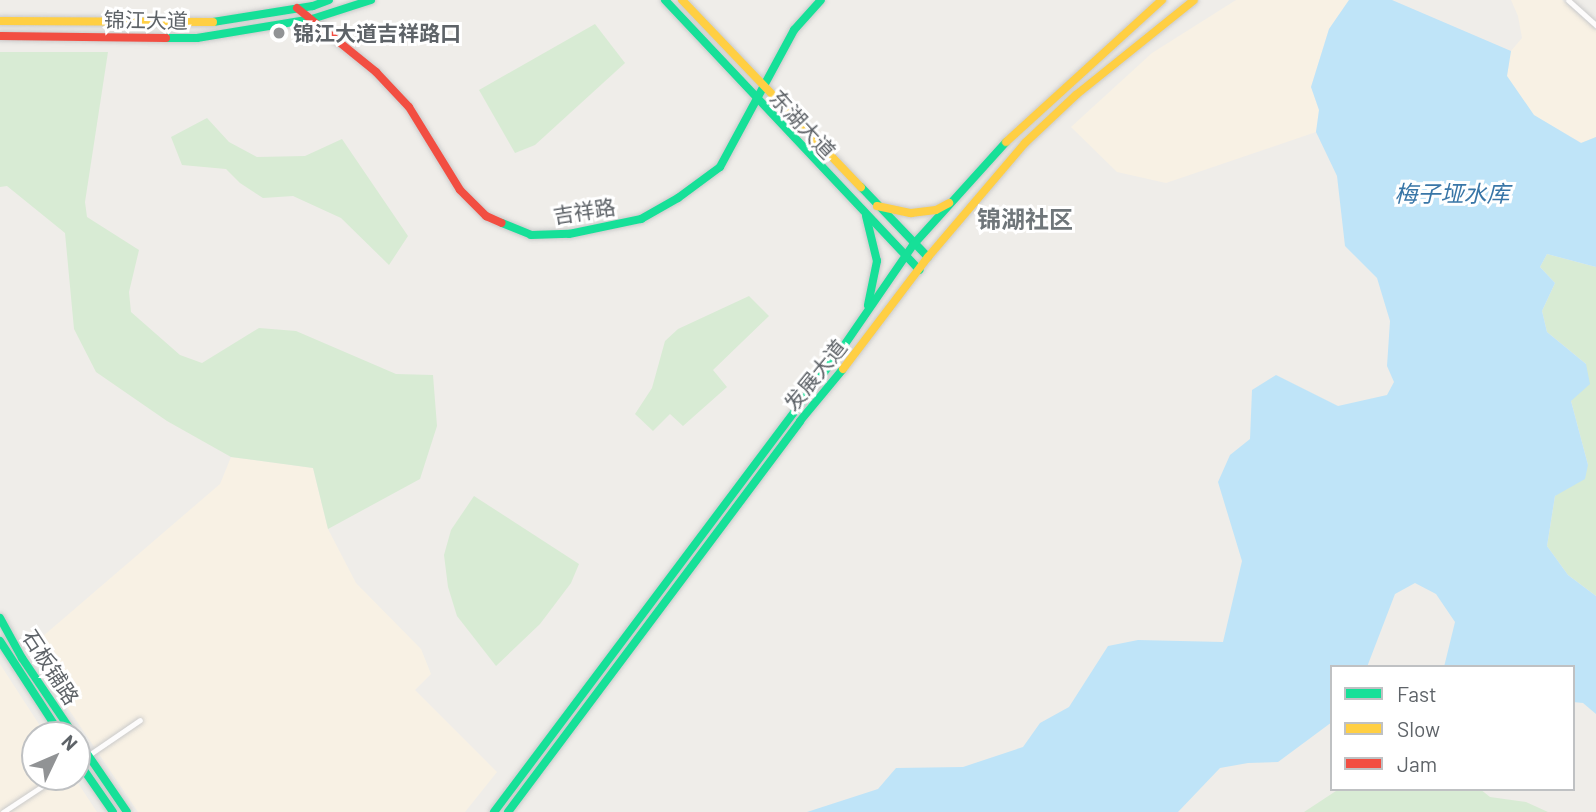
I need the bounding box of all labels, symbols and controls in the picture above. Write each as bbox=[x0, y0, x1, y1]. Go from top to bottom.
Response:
street label: 锦江大道 bbox=[104, 7, 188, 33]
place label: 锦江大道吉祥路口 bbox=[293, 20, 461, 46]
marker: 锦江大道吉祥路口 bbox=[271, 25, 287, 41]
street label: 东湖大道 bbox=[765, 85, 841, 163]
water label: 梅子垭水库 bbox=[1395, 179, 1509, 207]
street label: 吉祥路 bbox=[551, 194, 617, 228]
district label: 锦湖社区 bbox=[977, 205, 1073, 233]
street label: 发展大道 bbox=[779, 334, 851, 416]
street label: 石板铺路 bbox=[18, 625, 84, 709]
legend bbox=[1330, 665, 1575, 791]
text: Fast bbox=[1397, 681, 1437, 706]
text: Slow bbox=[1397, 716, 1440, 741]
north arrow bbox=[21, 721, 91, 791]
text: N bbox=[57, 730, 83, 755]
text: Jam bbox=[1397, 751, 1437, 776]

